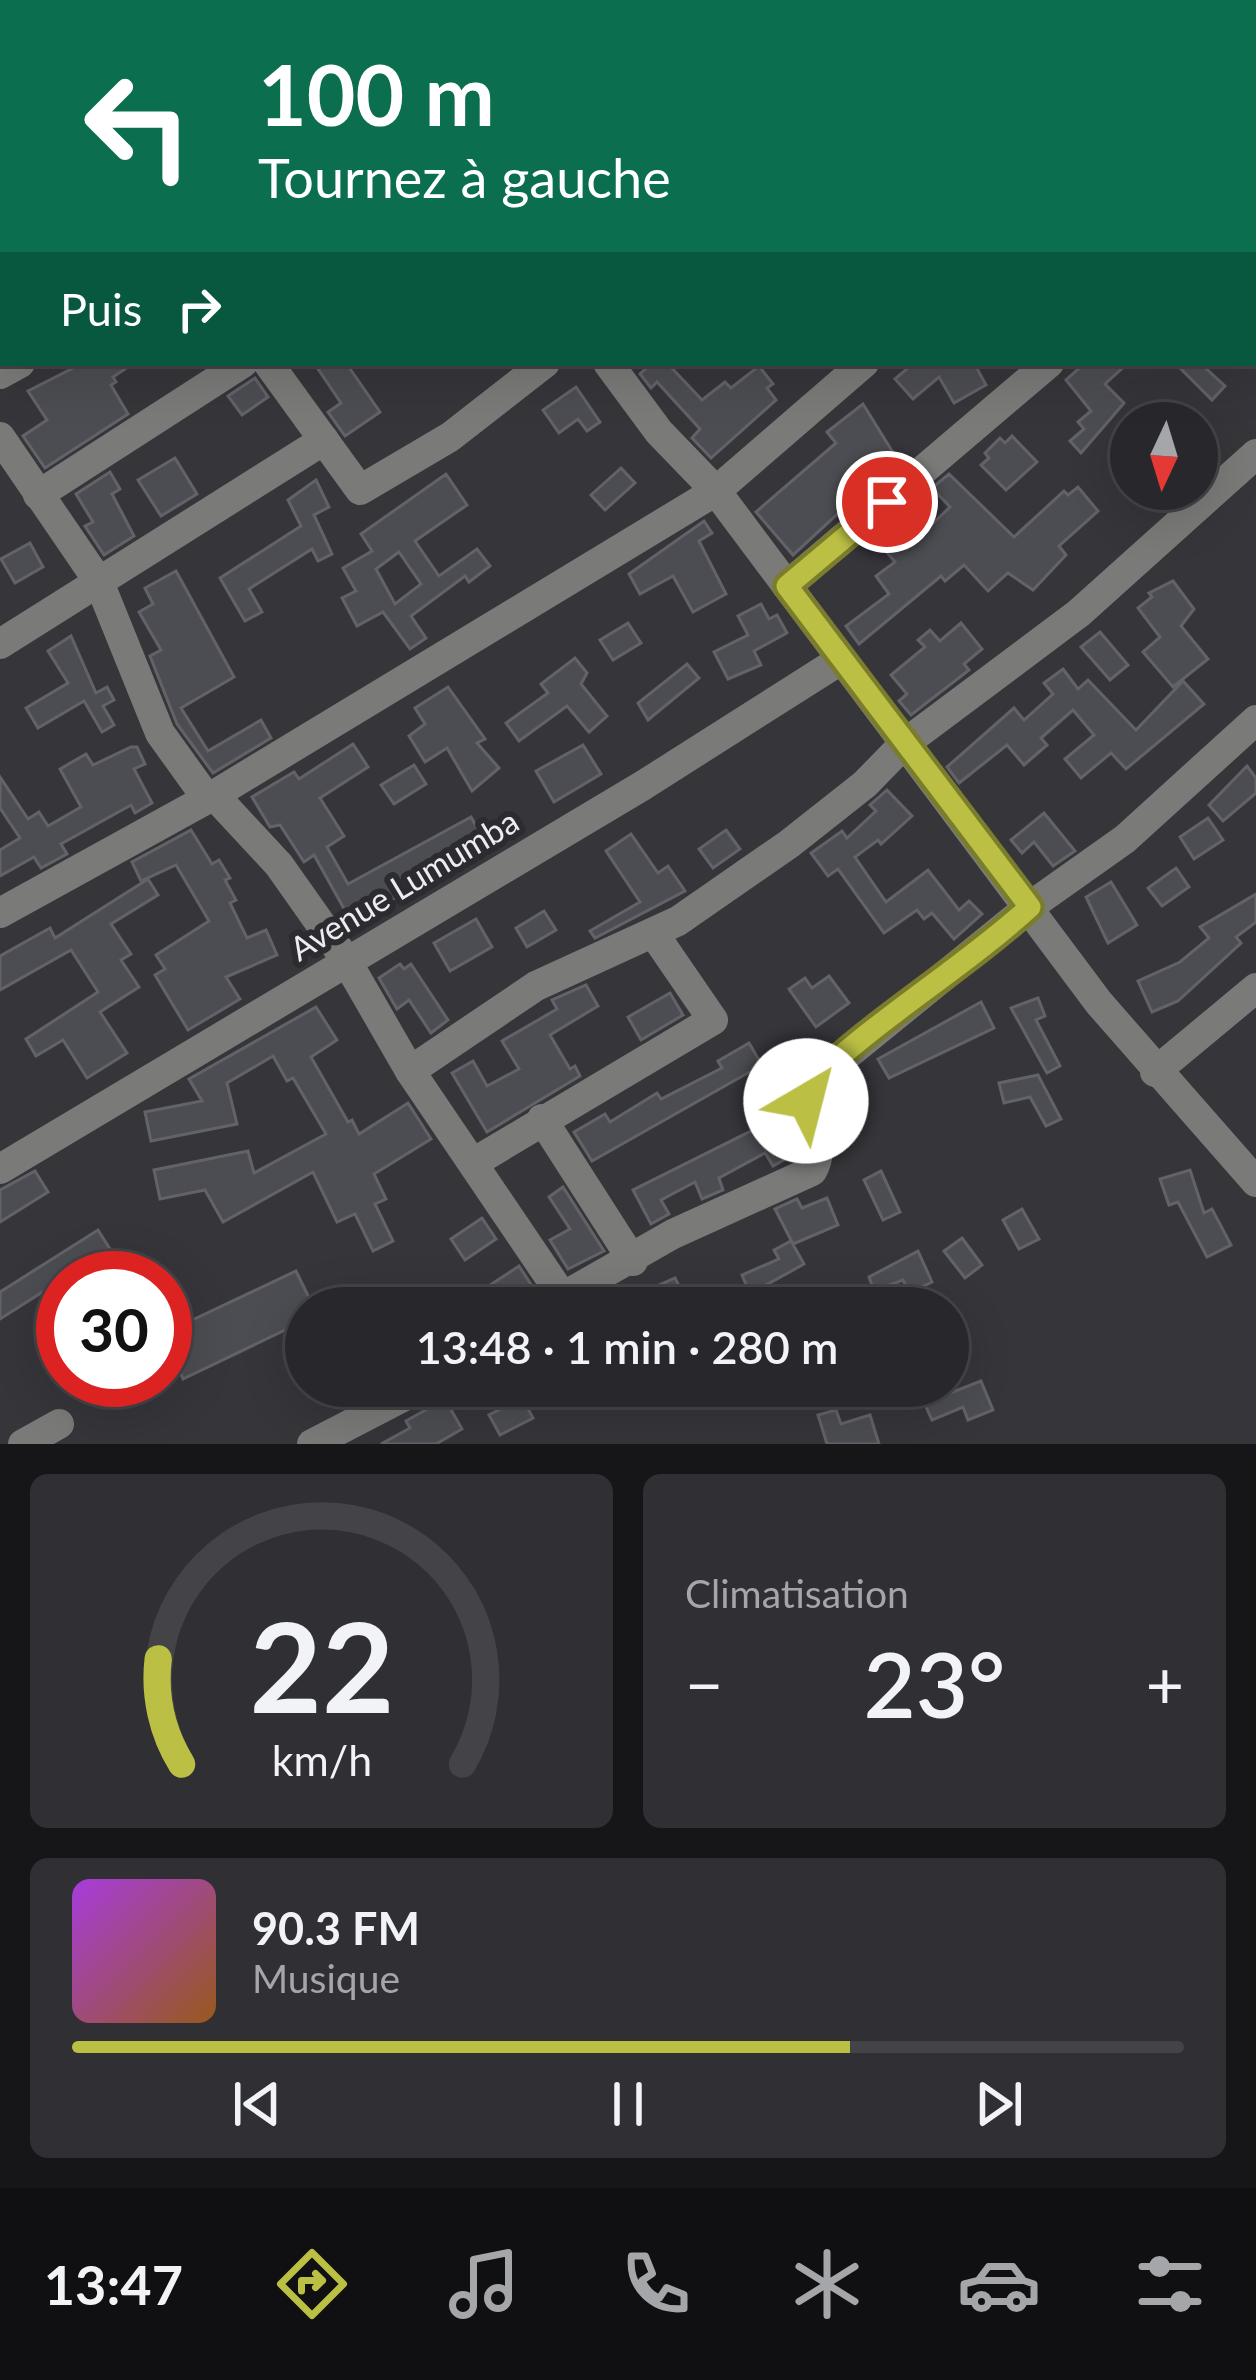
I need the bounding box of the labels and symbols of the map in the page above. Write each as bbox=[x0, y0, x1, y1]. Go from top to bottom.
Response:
north arrow bbox=[1110, 402, 1218, 510]
pin bbox=[836, 451, 938, 553]
street label: Avenue Lumumba bbox=[282, 800, 525, 968]
position arrow bbox=[743, 1038, 869, 1164]
speed limit sign: 30 bbox=[36, 1251, 192, 1407]

